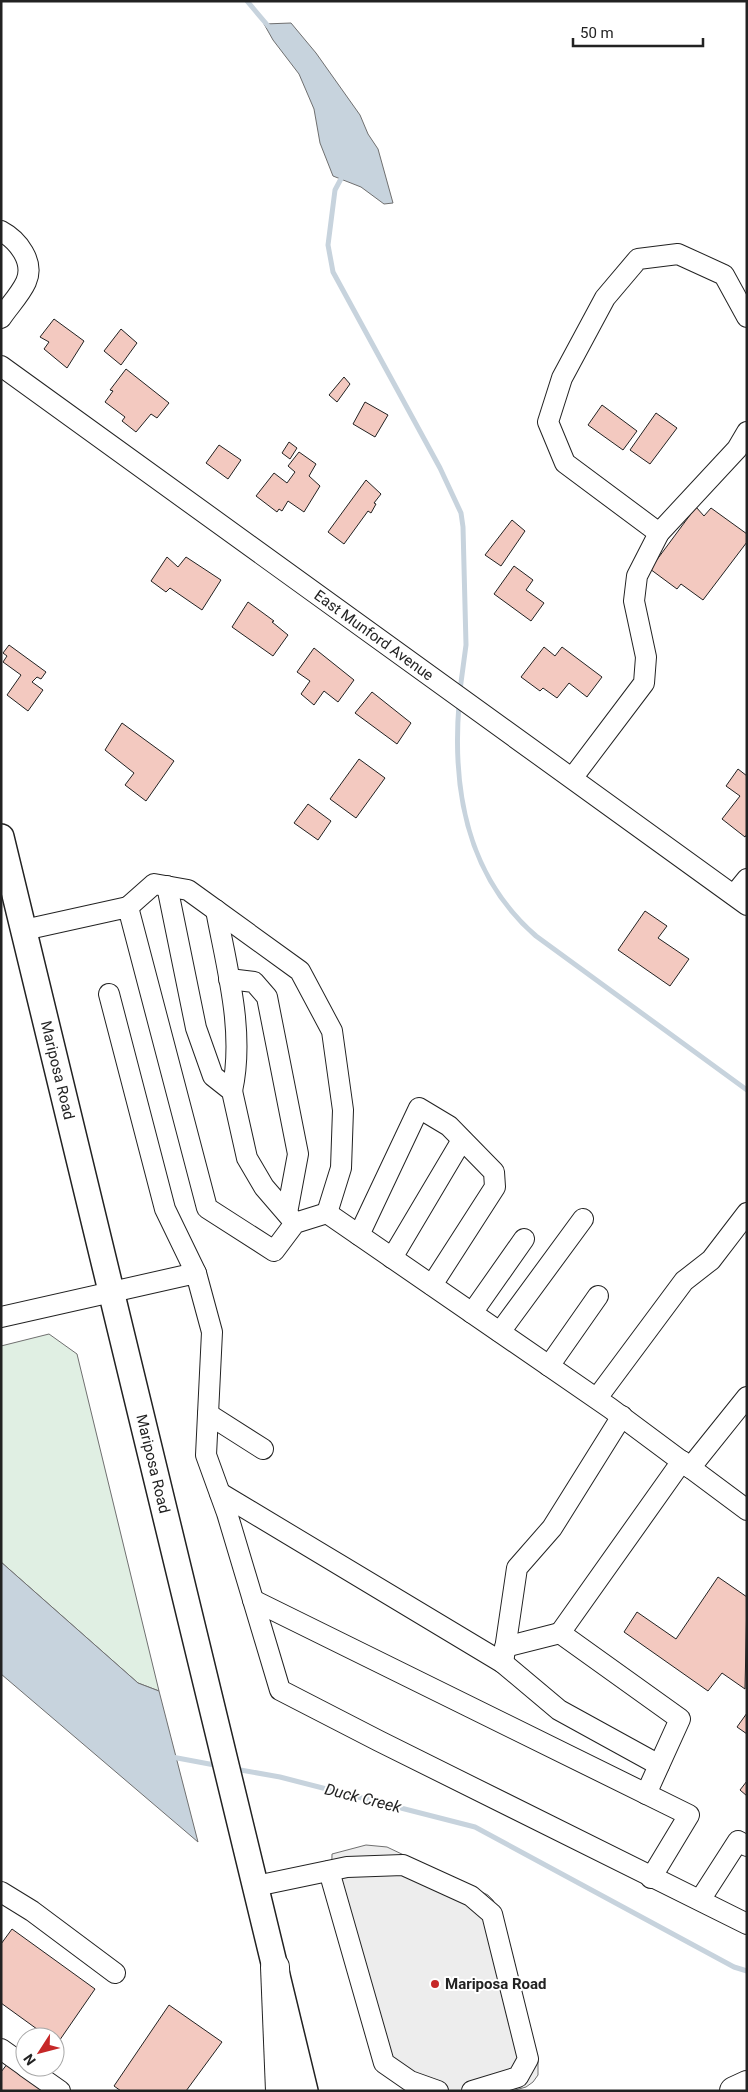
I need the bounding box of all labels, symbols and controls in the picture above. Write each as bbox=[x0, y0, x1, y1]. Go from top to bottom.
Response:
scale bar bbox=[573, 15, 703, 47]
text: 50 m bbox=[580, 24, 614, 42]
street label: East Munford Avenue bbox=[311, 586, 437, 685]
street label: Mariposa Road bbox=[37, 1019, 78, 1122]
street label: Mariposa Road bbox=[132, 1413, 174, 1515]
water label: Duck Creek bbox=[323, 1779, 404, 1817]
place label: Mariposa Road bbox=[445, 1975, 547, 1993]
marker: Mariposa Road bbox=[429, 1978, 441, 1990]
north arrow bbox=[15, 2027, 65, 2077]
text: N bbox=[20, 2051, 39, 2068]

